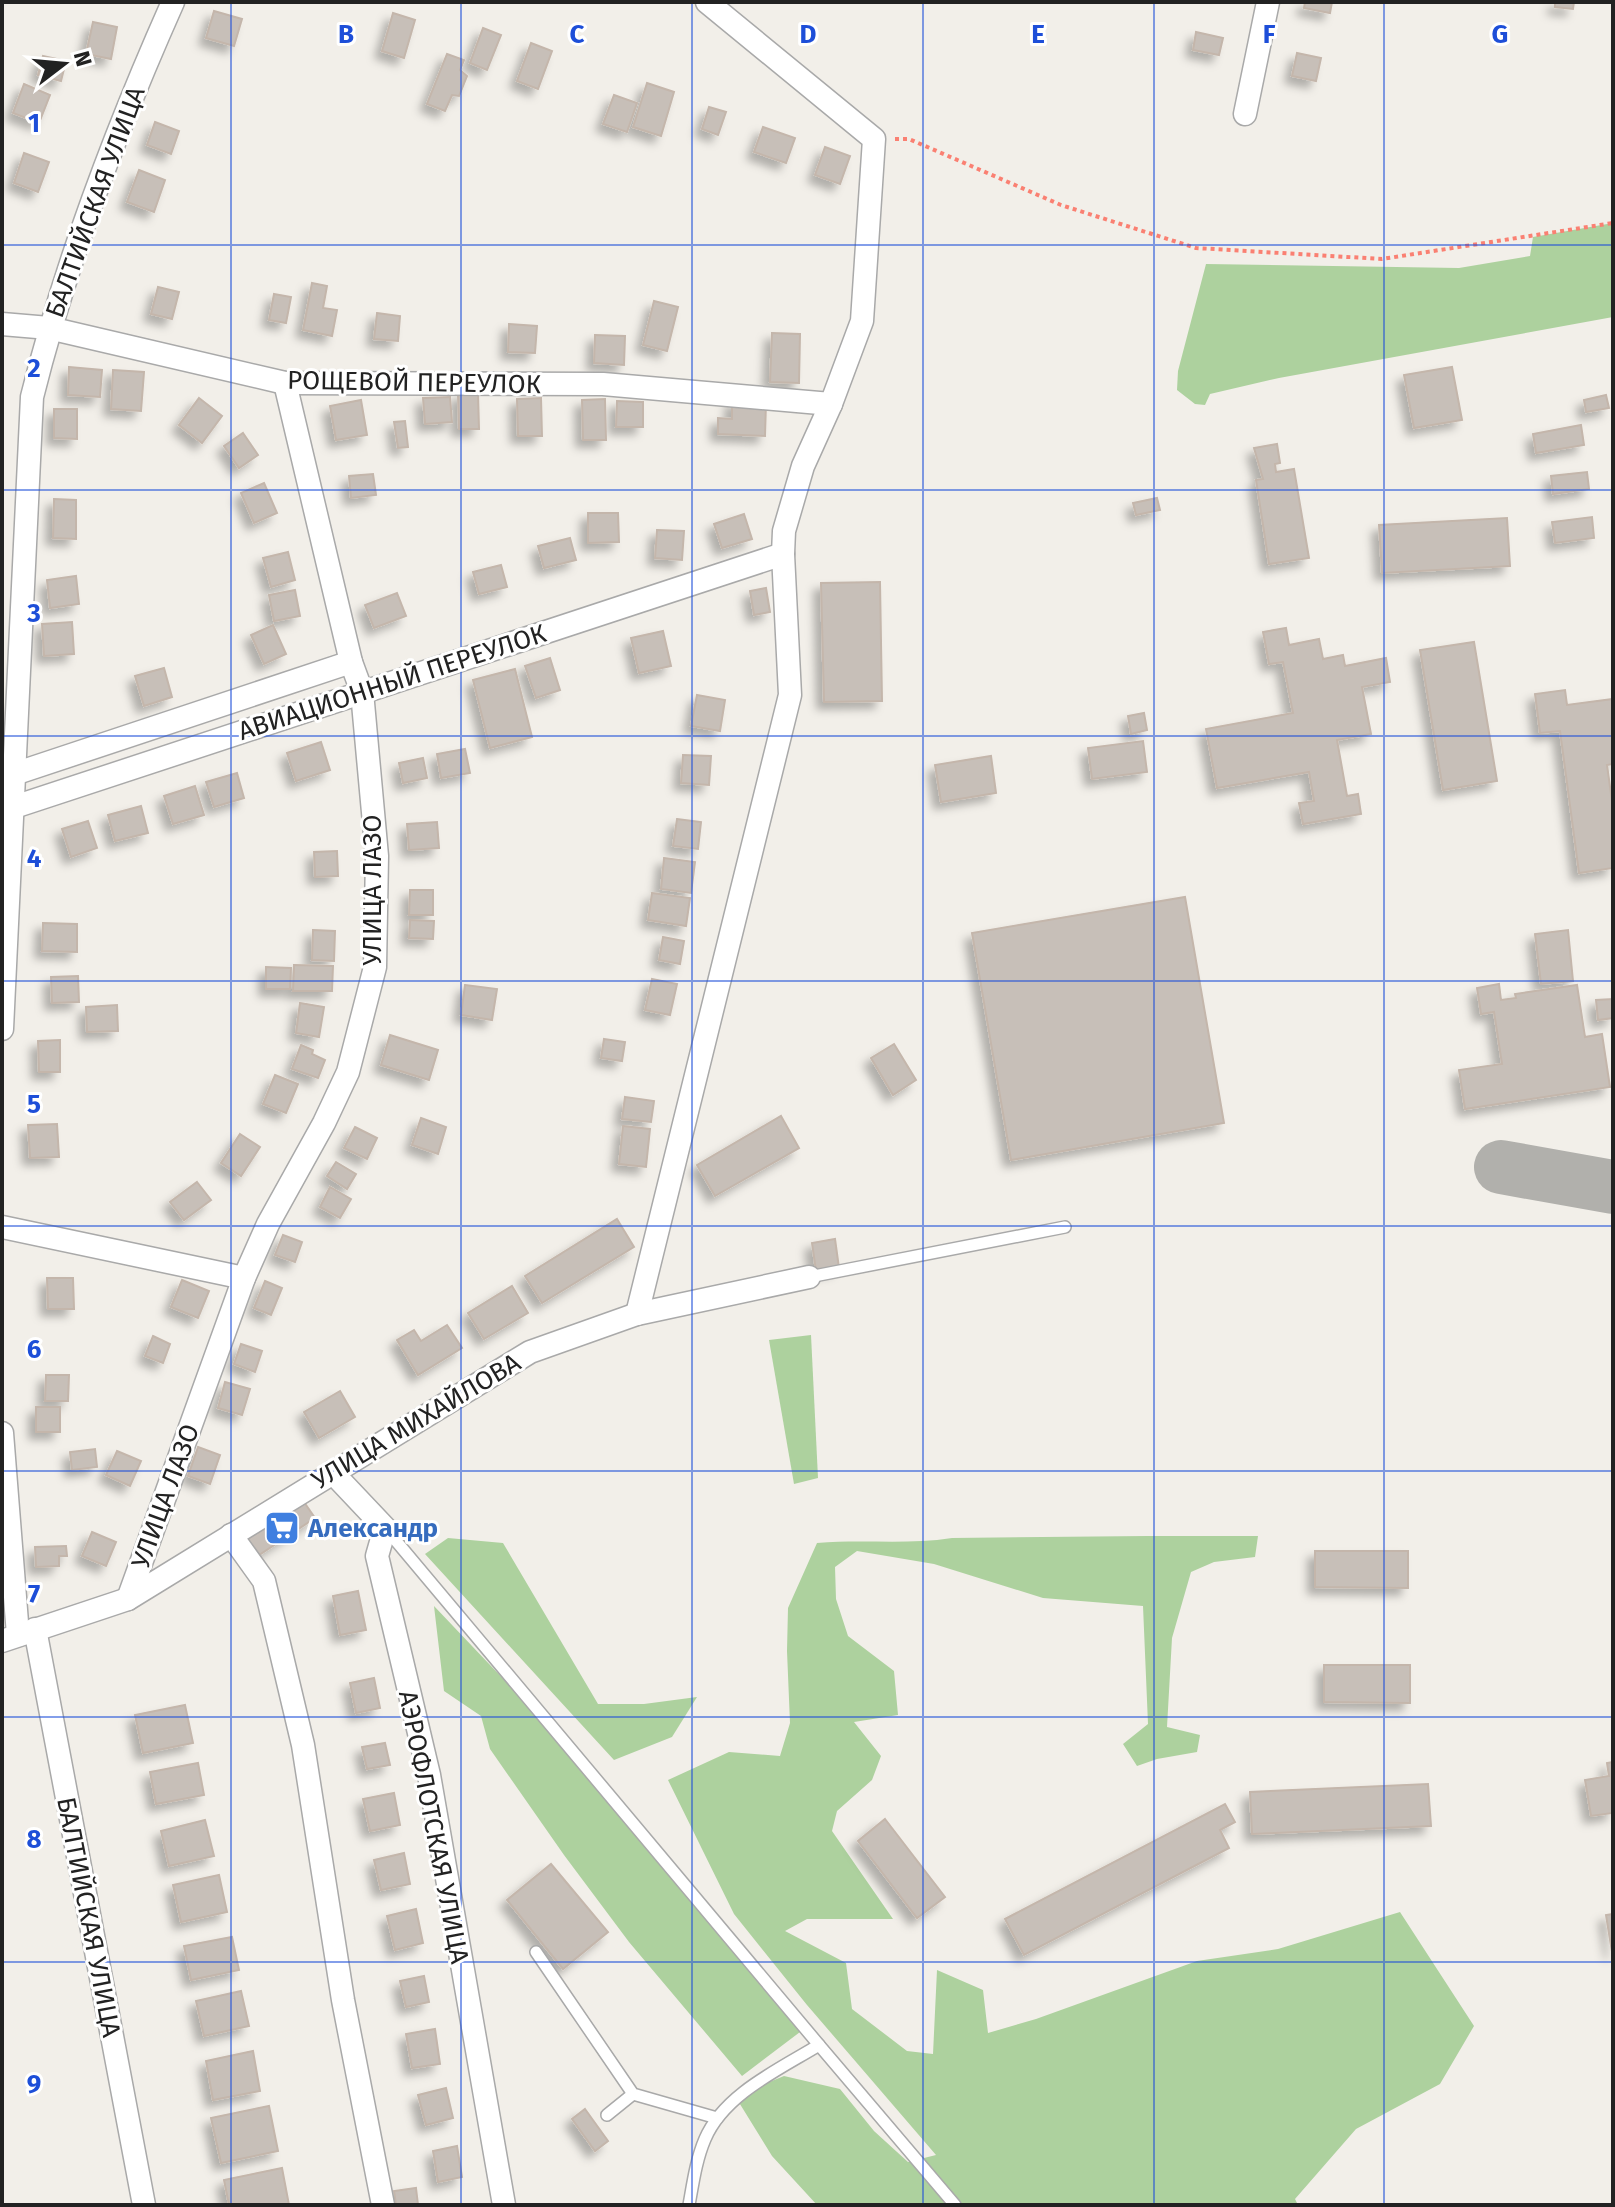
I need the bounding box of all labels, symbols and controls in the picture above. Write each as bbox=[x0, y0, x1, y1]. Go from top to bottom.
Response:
text: B bbox=[338, 19, 354, 50]
text: C bbox=[570, 19, 585, 50]
text: D bbox=[800, 19, 817, 50]
text: E bbox=[1031, 19, 1045, 50]
text: F bbox=[1263, 19, 1276, 50]
text: G bbox=[1492, 19, 1508, 50]
north arrow bbox=[24, 24, 104, 104]
text: N bbox=[68, 48, 98, 69]
street label: БАЛТИЙСКАЯ УЛИЦА bbox=[39, 82, 152, 322]
text: 1 bbox=[28, 108, 40, 139]
text: 2 bbox=[27, 353, 41, 384]
street label: РОЩЕВОЙ ПЕРЕУЛОК bbox=[287, 365, 542, 400]
text: 3 bbox=[26, 598, 41, 629]
street label: АВИАЦИОННЫЙ ПЕРЕУЛОК bbox=[234, 618, 551, 747]
street label: УЛИЦА ЛАЗО bbox=[357, 815, 388, 965]
text: 4 bbox=[27, 843, 42, 874]
text: 5 bbox=[27, 1089, 41, 1120]
text: 6 bbox=[27, 1334, 42, 1365]
street label: УЛИЦА МИХАЙЛОВА bbox=[306, 1347, 526, 1496]
street label: УЛИЦА ЛАЗО bbox=[125, 1420, 206, 1572]
supermarket icon: Александр bbox=[263, 1509, 301, 1547]
place label: Александр bbox=[307, 1513, 438, 1544]
text: 7 bbox=[28, 1579, 40, 1610]
street label: АЭРОФЛОТСКАЯ УЛИЦА bbox=[392, 1688, 475, 1966]
street label: БАЛТИЙСКАЯ УЛИЦА bbox=[50, 1795, 127, 2040]
text: 8 bbox=[26, 1824, 42, 1855]
text: 9 bbox=[27, 2069, 41, 2100]

